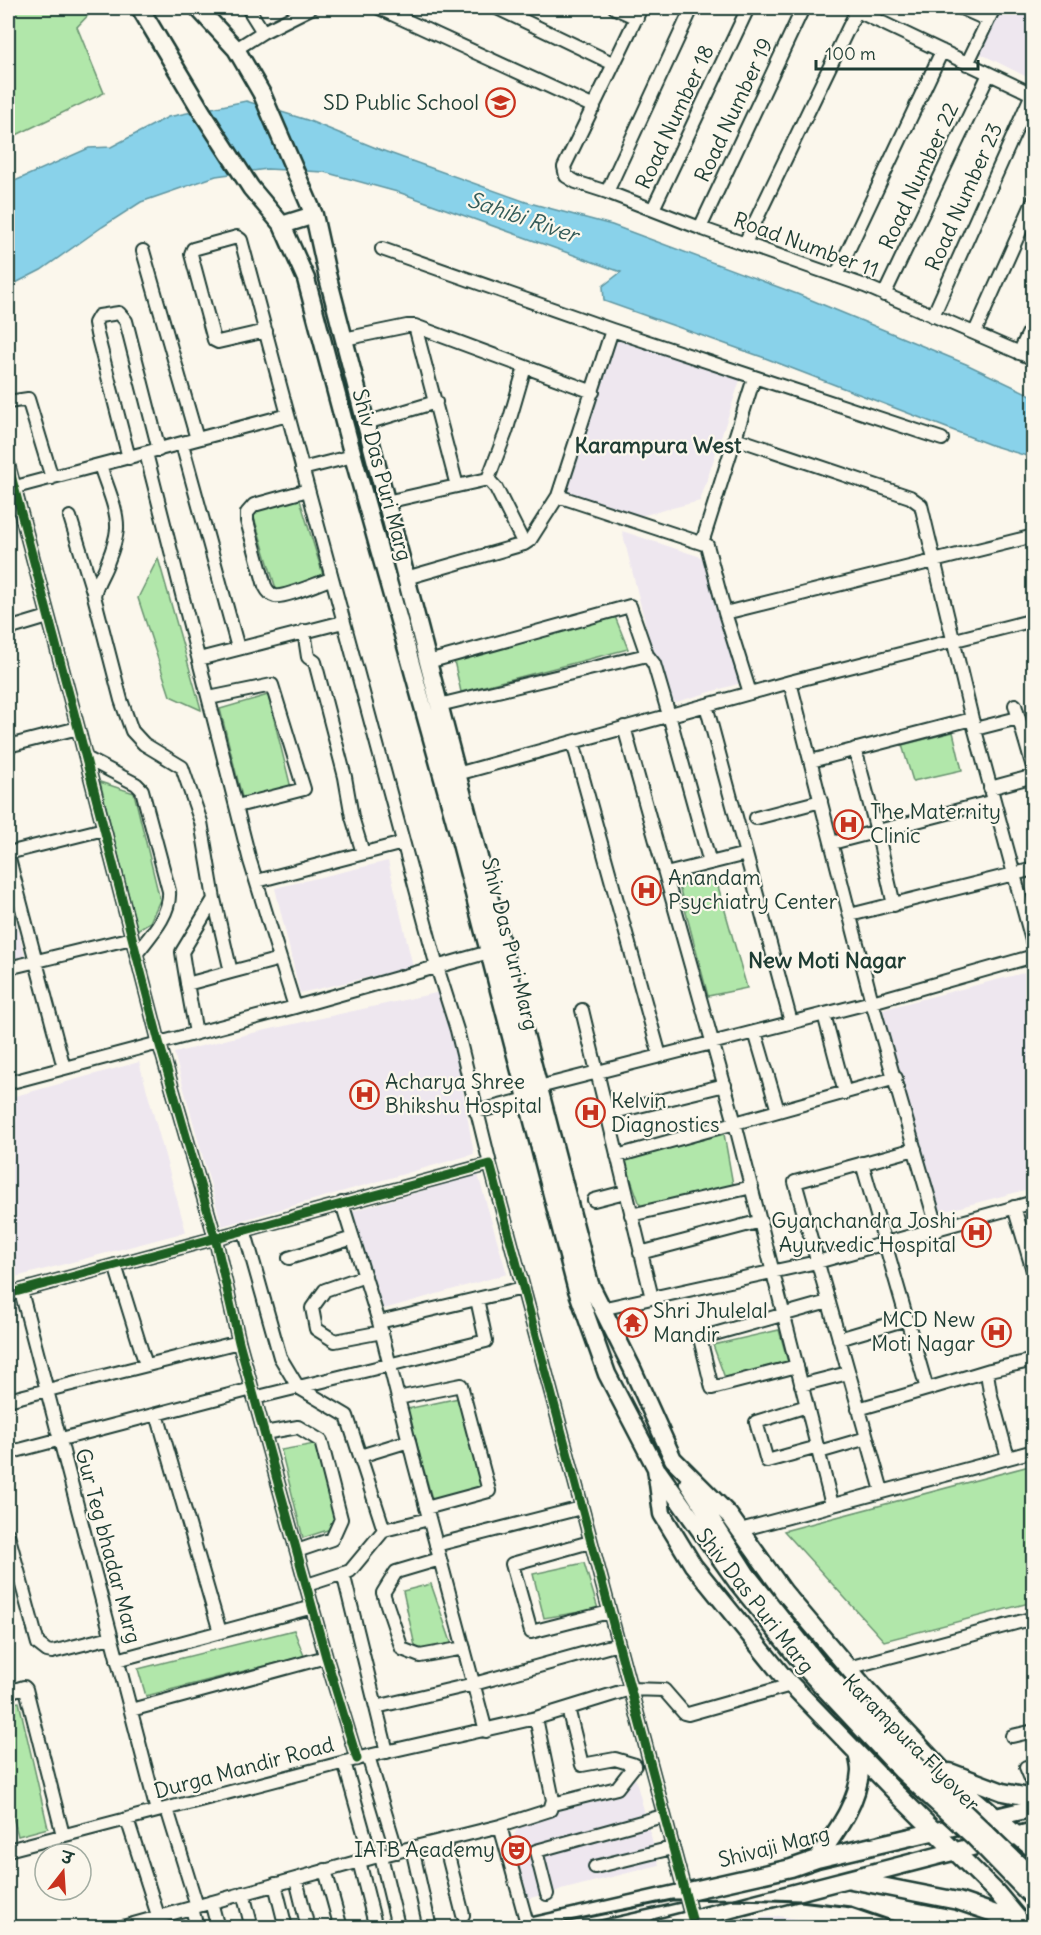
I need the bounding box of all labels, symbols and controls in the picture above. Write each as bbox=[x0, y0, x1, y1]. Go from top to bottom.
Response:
street label: Road Number 19 bbox=[688, 33, 779, 186]
scale bar bbox=[816, 33, 978, 71]
street label: Road Number 18 bbox=[629, 40, 720, 193]
text: 100 m bbox=[825, 42, 876, 65]
school or university icon: SD Public School bbox=[484, 87, 516, 119]
place label: SD Public School bbox=[323, 89, 479, 116]
street label: Road Number 22 bbox=[873, 98, 964, 253]
street label: Road Number 23 bbox=[919, 119, 1008, 275]
water label: Sahibi River bbox=[464, 185, 585, 250]
street label: Road Number 11 bbox=[730, 206, 882, 283]
street label: Shiv Das Puri Marg bbox=[347, 386, 418, 564]
district label: Karampura West bbox=[575, 431, 742, 459]
place label: The Maternity Clinic bbox=[870, 798, 1001, 849]
hospital icon: The Maternity Clinic bbox=[833, 808, 865, 840]
street label: Shiv Das Puri Marg bbox=[476, 855, 545, 1033]
place label: Anandam Psychiatry Center bbox=[668, 864, 838, 915]
hospital icon: Anandam Psychiatry Center bbox=[631, 874, 663, 906]
district label: New Moti Nagar bbox=[748, 946, 907, 974]
place label: Acharya Shree Bhikshu Hospital bbox=[385, 1068, 542, 1119]
hospital icon: Acharya Shree Bhikshu Hospital bbox=[348, 1078, 380, 1110]
place label: Kelvin Diagnostics bbox=[611, 1087, 720, 1138]
hospital icon: Kelvin Diagnostics bbox=[574, 1097, 606, 1129]
place label: Gyanchandra Joshi Ayurvedic Hospital bbox=[771, 1207, 956, 1258]
hospital icon: Gyanchandra Joshi Ayurvedic Hospital bbox=[961, 1217, 993, 1249]
place label: Shri Jhulelal Mandir bbox=[653, 1297, 768, 1348]
place label: MCD New Moti Nagar bbox=[871, 1306, 975, 1357]
temple icon: Shri Jhulelal Mandir bbox=[616, 1307, 648, 1339]
hospital icon: MCD New Moti Nagar bbox=[980, 1316, 1012, 1348]
street label: Gur Teg bhadar Marg bbox=[69, 1445, 148, 1646]
street label: Shiv Das Puri Marg bbox=[690, 1523, 821, 1679]
street label: Karampura Flyover bbox=[837, 1668, 986, 1817]
street label: Durga Mandir Road bbox=[151, 1731, 337, 1805]
street label: Shivaji Marg bbox=[715, 1820, 832, 1873]
theatre icon: IATB Academy bbox=[500, 1834, 532, 1866]
place label: IATB Academy bbox=[354, 1836, 495, 1863]
north arrow bbox=[33, 1842, 93, 1902]
text: उ bbox=[57, 1846, 77, 1869]

